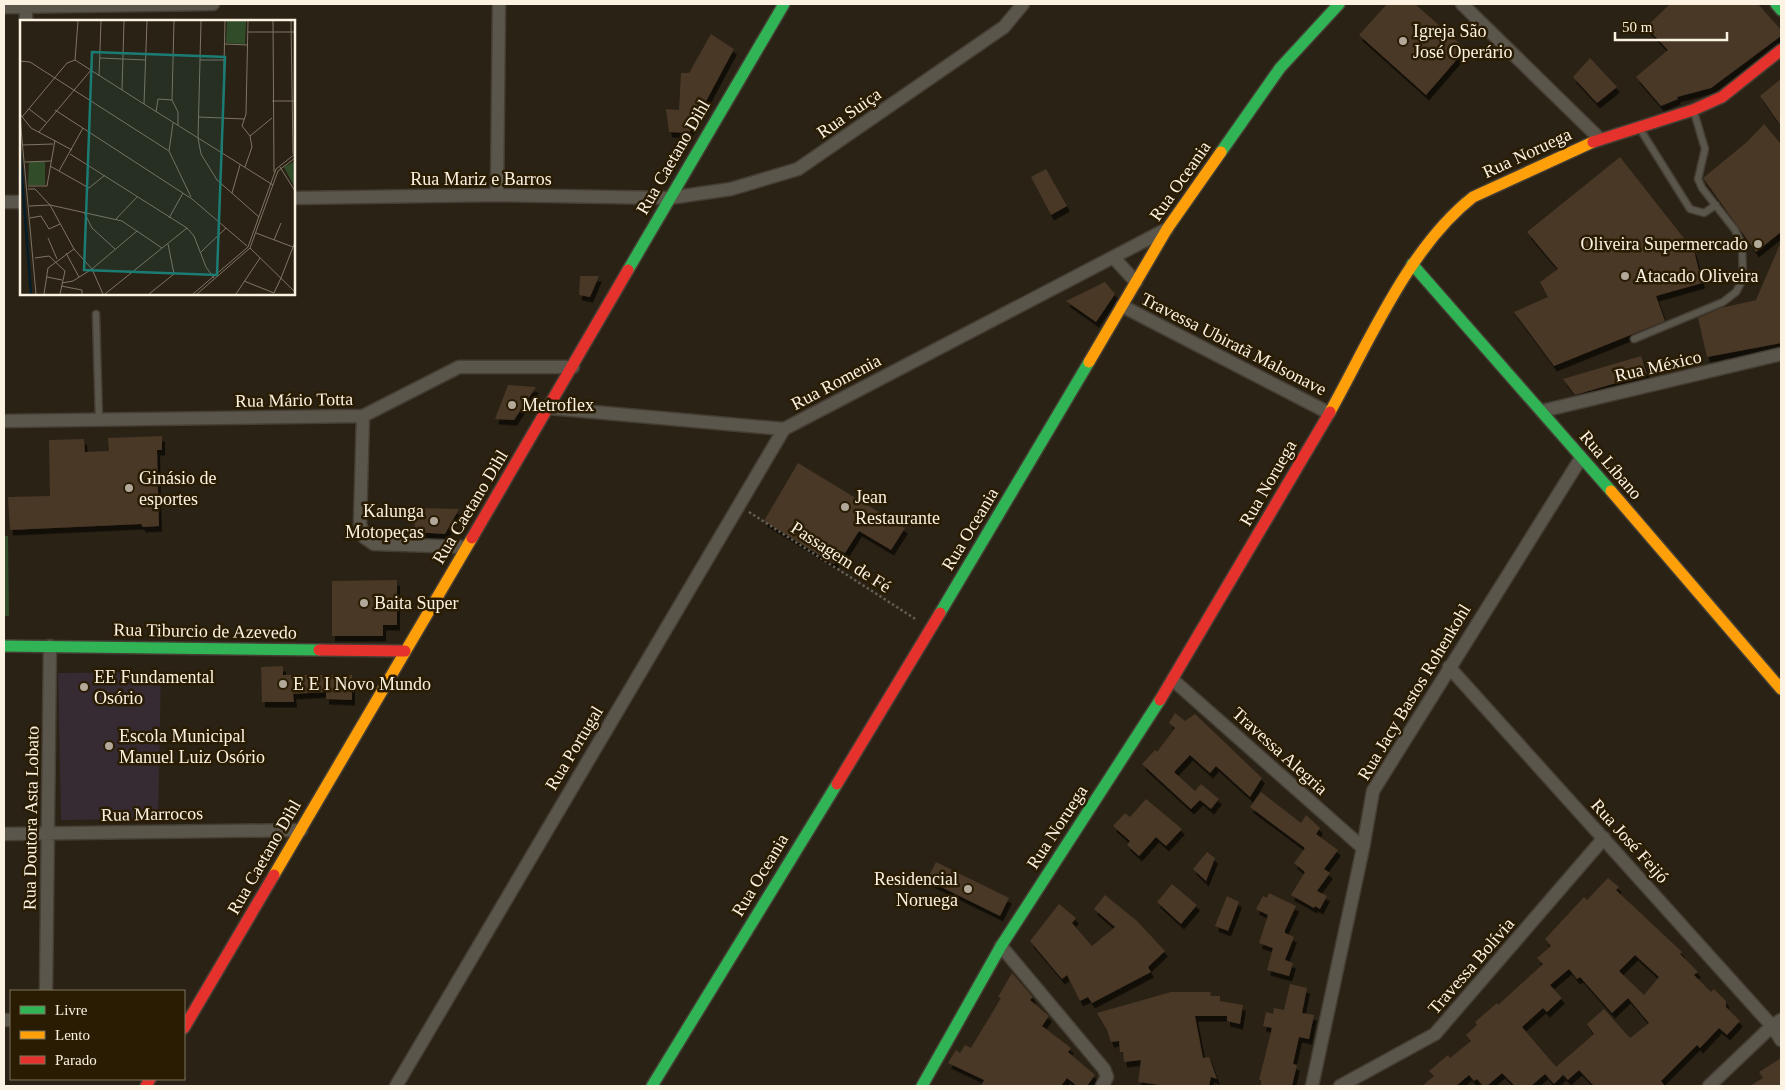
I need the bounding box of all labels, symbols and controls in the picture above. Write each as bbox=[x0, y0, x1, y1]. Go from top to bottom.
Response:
scale bar bbox=[1615, 10, 1728, 42]
text: 50 m bbox=[1622, 19, 1653, 35]
inset map bbox=[20, 20, 295, 295]
place label: Igreja São José Operário bbox=[1413, 21, 1512, 62]
marker: Igreja São José Operário bbox=[1397, 35, 1409, 47]
street label: Rua Suiça bbox=[813, 84, 885, 142]
street label: Rua Caetano Dihl bbox=[632, 96, 714, 218]
street label: Rua Noruega bbox=[1480, 124, 1574, 182]
street label: Rua Oceania bbox=[1145, 137, 1215, 225]
street label: Rua Mariz e Barros bbox=[410, 169, 552, 189]
place label: Oliveira Supermercado bbox=[1581, 234, 1748, 254]
marker: Oliveira Supermercado bbox=[1752, 238, 1764, 250]
place label: Atacado Oliveira bbox=[1635, 266, 1758, 286]
marker: Atacado Oliveira bbox=[1619, 270, 1631, 282]
street label: Travessa Ubiratã Malsonave bbox=[1138, 288, 1330, 400]
street label: Rua México bbox=[1613, 346, 1703, 386]
street label: Rua Romenia bbox=[788, 350, 884, 414]
street label: Rua Mário Totta bbox=[235, 389, 353, 411]
place label: Metroflex bbox=[522, 395, 594, 415]
marker: Metroflex bbox=[506, 399, 518, 411]
street label: Rua Líbano bbox=[1576, 427, 1646, 503]
street label: Rua Noruega bbox=[1235, 437, 1301, 529]
street label: Rua Caetano Dihl bbox=[428, 447, 512, 567]
place label: Ginásio de esportes bbox=[139, 468, 216, 509]
marker: Ginásio de esportes bbox=[123, 482, 135, 494]
street label: Rua Oceania bbox=[938, 484, 1002, 574]
place label: Jean Restaurante bbox=[855, 487, 940, 528]
place label: Kalunga Motopeças bbox=[345, 501, 424, 542]
marker: Jean Restaurante bbox=[839, 501, 851, 513]
marker: Kalunga Motopeças bbox=[428, 515, 440, 527]
street label: Passagem de Fé bbox=[787, 517, 895, 597]
place label: Baita Super bbox=[374, 593, 458, 613]
marker: Baita Super bbox=[358, 597, 370, 609]
street label: Rua Jacy Bastos Rohenkohl bbox=[1354, 600, 1474, 784]
street label: Rua Tiburcio de Azevedo bbox=[113, 619, 297, 643]
place label: EE Fundamental Osório bbox=[94, 667, 214, 708]
place label: E E I Novo Mundo bbox=[293, 674, 431, 694]
marker: E E I Novo Mundo bbox=[277, 678, 289, 690]
marker: EE Fundamental Osório bbox=[78, 681, 90, 693]
street label: Rua Portugal bbox=[541, 702, 607, 794]
street label: Travessa Alegria bbox=[1228, 703, 1332, 799]
street label: Rua Doutora Asta Lobato bbox=[19, 726, 43, 910]
place label: Escola Municipal Manuel Luiz Osório bbox=[119, 726, 265, 767]
marker: Escola Municipal Manuel Luiz Osório bbox=[103, 740, 115, 752]
street label: Rua Noruega bbox=[1023, 782, 1091, 872]
street label: Rua José Feijó bbox=[1587, 795, 1673, 887]
street label: Rua Caetano Dihl bbox=[223, 796, 305, 918]
street label: Rua Marrocos bbox=[101, 803, 203, 825]
street label: Rua Oceania bbox=[728, 830, 792, 920]
place label: Residencial Noruega bbox=[874, 869, 958, 910]
marker: Residencial Noruega bbox=[962, 883, 974, 895]
street label: Travessa Bolívia bbox=[1424, 914, 1518, 1018]
legend bbox=[10, 990, 185, 1080]
text: Livre bbox=[55, 1002, 88, 1018]
text: Lento bbox=[55, 1027, 90, 1043]
text: Parado bbox=[55, 1052, 97, 1068]

